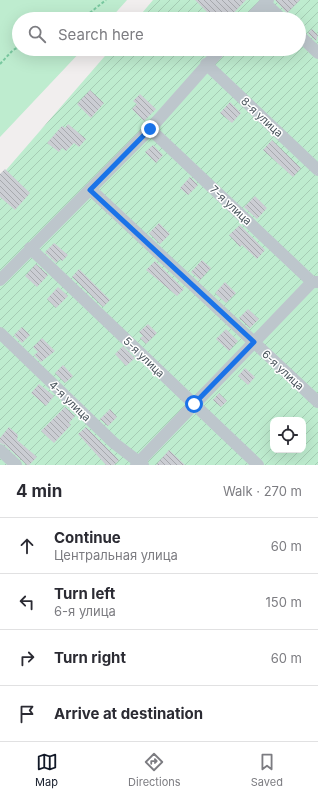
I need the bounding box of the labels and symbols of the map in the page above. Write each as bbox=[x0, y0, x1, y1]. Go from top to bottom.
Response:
street label: 8-я улица bbox=[238, 94, 286, 140]
route end bbox=[141, 120, 159, 138]
street label: 7-я улица bbox=[207, 182, 255, 228]
street label: 5-я улица bbox=[120, 334, 168, 380]
street label: 6-я улица bbox=[259, 347, 307, 393]
street label: 4-я улица bbox=[46, 378, 94, 424]
route start bbox=[185, 395, 203, 413]

